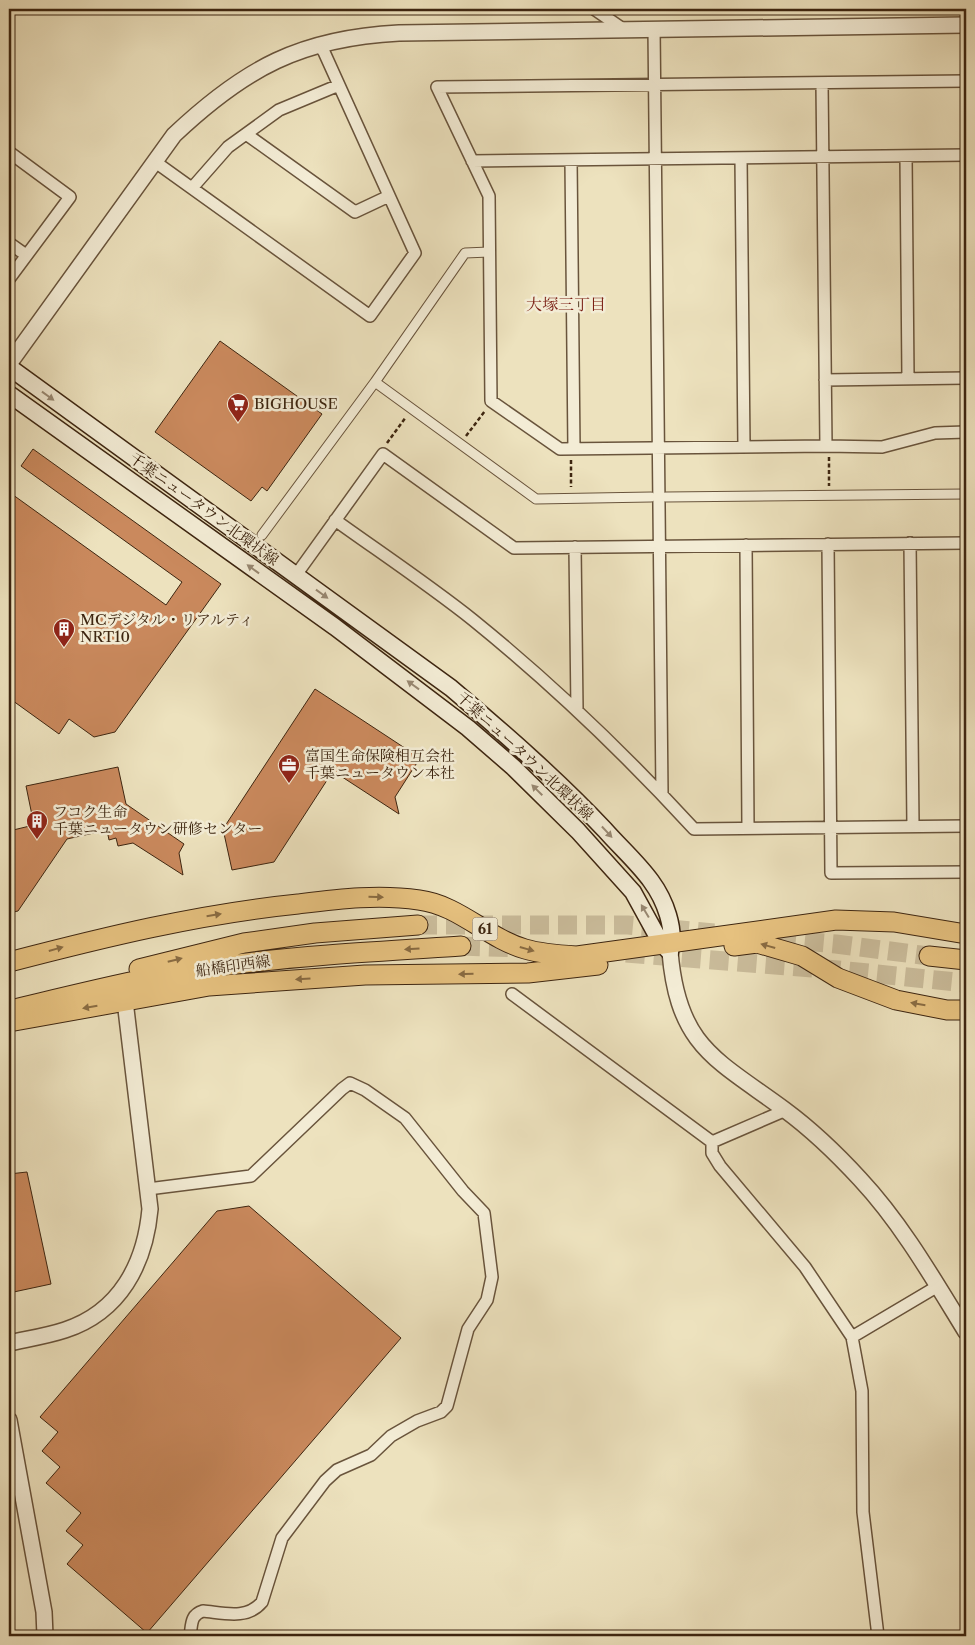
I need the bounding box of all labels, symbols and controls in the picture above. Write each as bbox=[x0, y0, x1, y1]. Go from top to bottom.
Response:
district label: 大塚三丁目 bbox=[526, 294, 606, 314]
one-way arrow bbox=[41, 391, 55, 401]
supermarket icon: BIGHOUSE bbox=[226, 392, 250, 423]
place label: BIGHOUSE bbox=[254, 394, 338, 413]
street label: 千葉ニュータウン北環状線 bbox=[126, 448, 283, 569]
one-way arrow bbox=[247, 564, 260, 574]
one-way arrow bbox=[315, 589, 329, 599]
place label: MCデジタル・リアルティ NRT10 bbox=[80, 610, 254, 646]
building icon: MCデジタル・リアルティ NRT10 bbox=[52, 617, 76, 648]
one-way arrow bbox=[406, 680, 420, 690]
street label: 千葉ニュータウン北環状線 bbox=[453, 687, 598, 824]
place label: 富国生命保険相互会社 千葉ニュータウン本社 bbox=[305, 746, 455, 782]
office icon: 富国生命保険相互会社 千葉ニュータウン本社 bbox=[277, 753, 301, 784]
one-way arrow bbox=[531, 784, 543, 796]
place label: フコク生命 千葉ニュータウン研修センター bbox=[53, 802, 262, 838]
building icon: フコク生命 千葉ニュータウン研修センター bbox=[25, 809, 49, 840]
one-way arrow bbox=[601, 826, 613, 838]
one-way arrow bbox=[368, 893, 384, 901]
one-way arrow bbox=[640, 905, 649, 918]
one-way arrow bbox=[207, 910, 223, 918]
road number: 61 bbox=[472, 918, 498, 941]
one-way arrow bbox=[760, 942, 775, 950]
one-way arrow bbox=[48, 945, 63, 953]
one-way arrow bbox=[519, 945, 534, 953]
one-way arrow bbox=[404, 946, 420, 954]
street label: 船橋印西線 bbox=[194, 951, 271, 980]
one-way arrow bbox=[167, 956, 182, 964]
one-way arrow bbox=[457, 970, 473, 978]
one-way arrow bbox=[295, 975, 311, 983]
one-way arrow bbox=[910, 1000, 926, 1008]
one-way arrow bbox=[82, 1004, 98, 1012]

